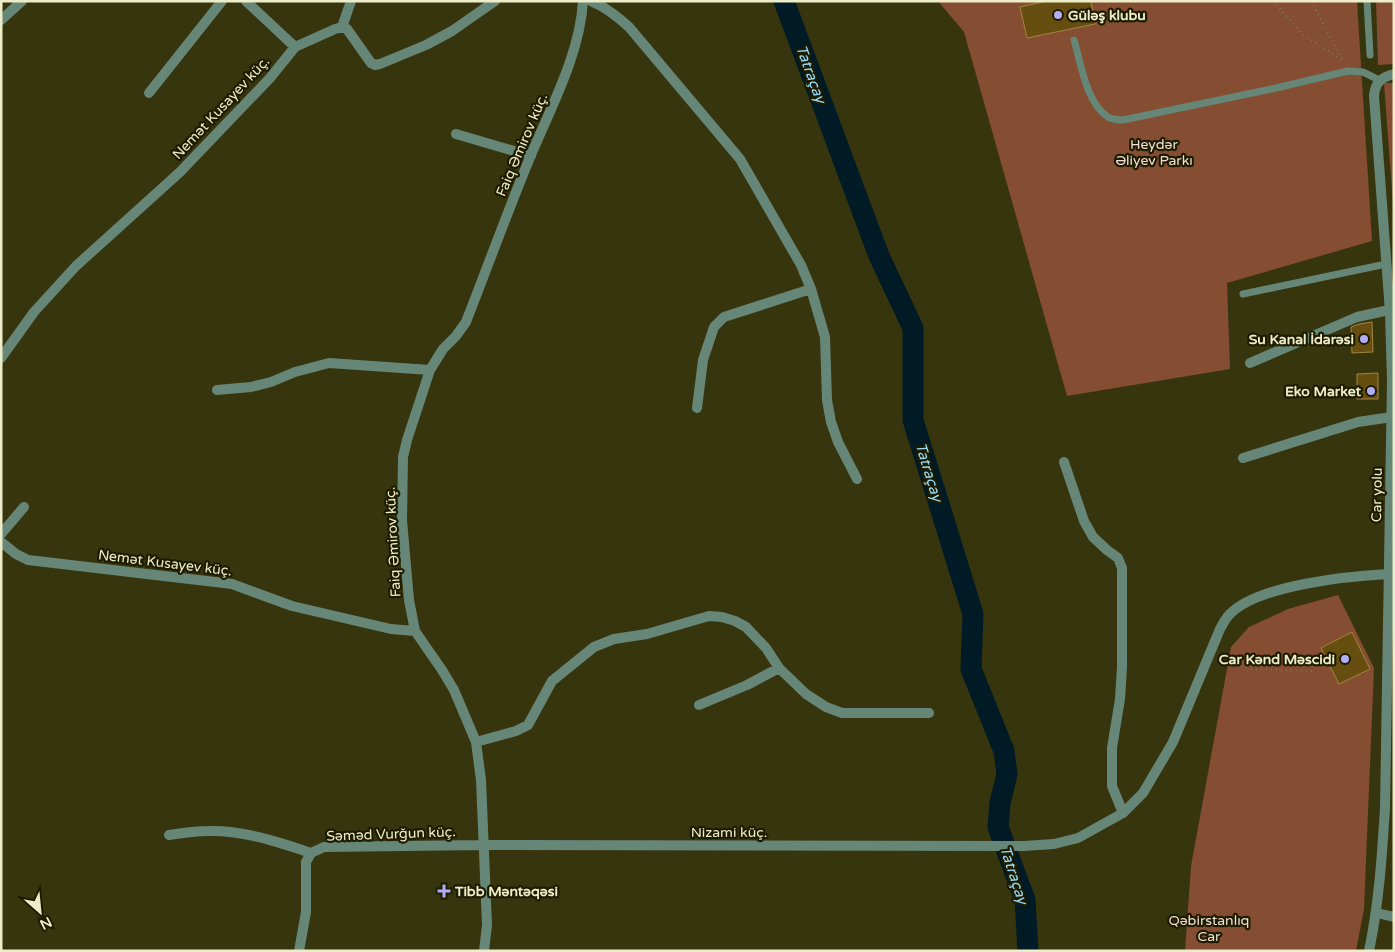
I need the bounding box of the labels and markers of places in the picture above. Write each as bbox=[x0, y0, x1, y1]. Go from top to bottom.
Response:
place label: Güləş klubu bbox=[1068, 7, 1146, 24]
marker: Güləş klubu bbox=[1052, 9, 1064, 21]
place label: Su Kanal İdarəsi bbox=[1249, 331, 1354, 348]
marker: Su Kanal İdarəsi bbox=[1358, 333, 1370, 345]
place label: Eko Market bbox=[1285, 383, 1362, 400]
marker: Eko Market bbox=[1365, 385, 1377, 397]
place label: Car Kənd Məscidi bbox=[1219, 651, 1335, 668]
marker: Car Kənd Məscidi bbox=[1339, 653, 1351, 665]
place label: Tibb Məntəqəsi bbox=[454, 883, 558, 900]
marker: Tibb Məntəqəsi bbox=[437, 884, 451, 898]

